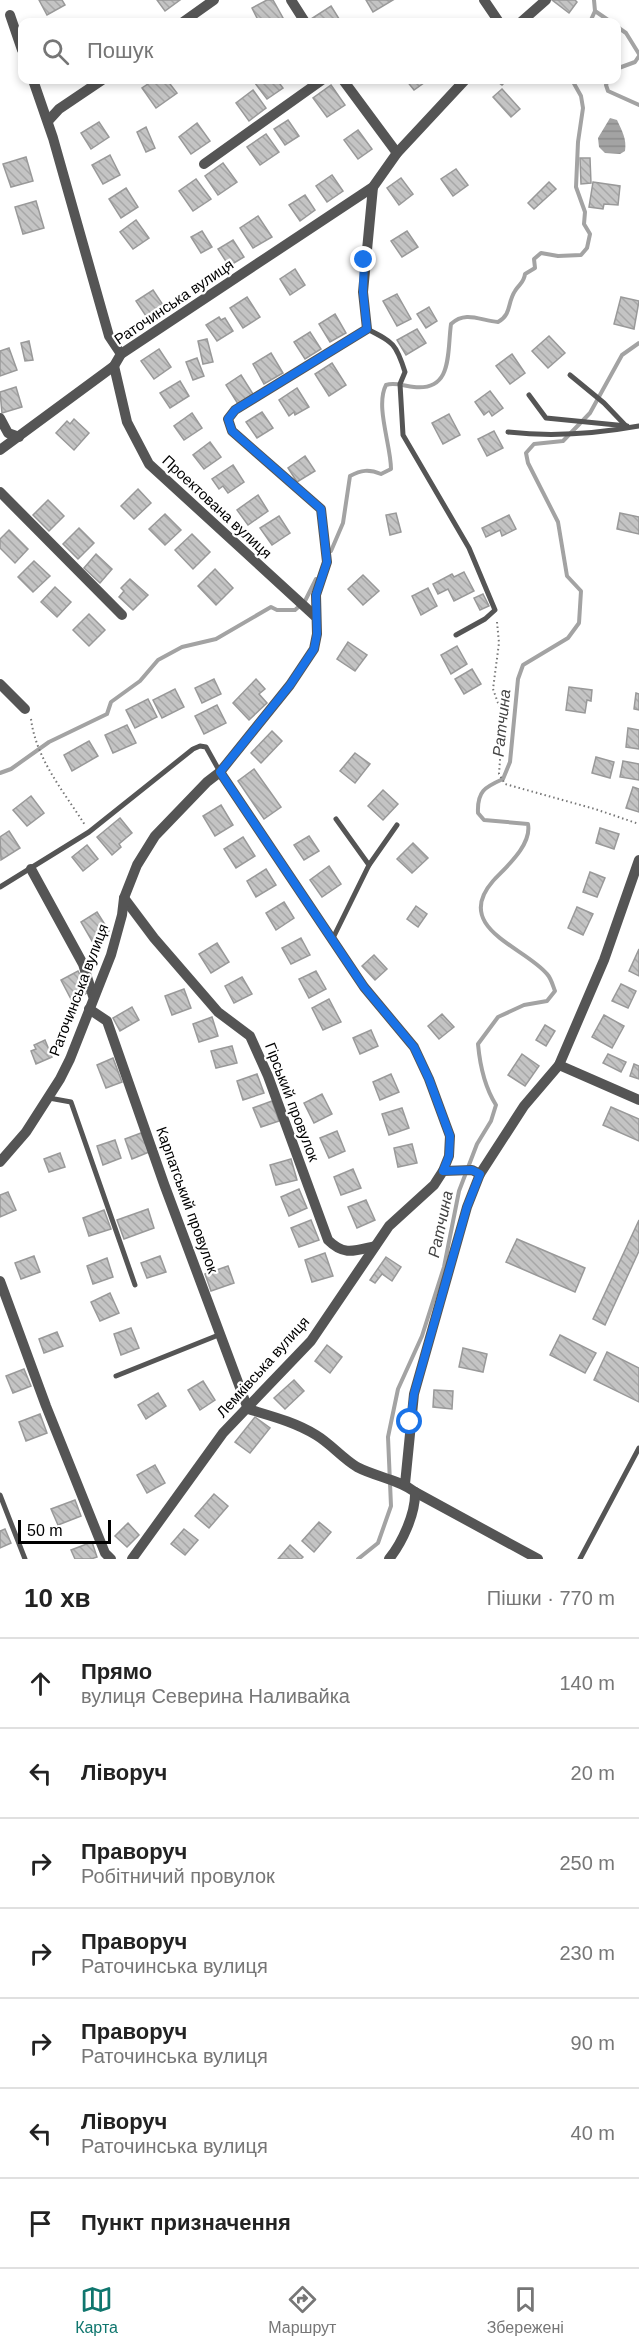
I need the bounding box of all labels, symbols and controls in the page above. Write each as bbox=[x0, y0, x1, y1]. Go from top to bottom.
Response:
search box bbox=[18, 18, 621, 84]
icon: search bbox=[39, 35, 72, 68]
text: Пошук bbox=[87, 38, 153, 63]
route end bbox=[350, 246, 376, 272]
street label: Раточинська вулиця bbox=[111, 255, 237, 348]
street label: Проектована вулиця bbox=[159, 452, 275, 562]
water label: Ратчина bbox=[490, 688, 514, 758]
street label: Раточинська вулиця bbox=[45, 921, 112, 1058]
street label: Гірський провулок bbox=[262, 1040, 323, 1164]
street label: Карпатський провулок bbox=[153, 1124, 222, 1276]
water label: Ратчина bbox=[425, 1189, 456, 1259]
street label: Лемківська вулиця bbox=[213, 1313, 312, 1421]
route start bbox=[396, 1408, 422, 1434]
scale bar bbox=[18, 1517, 111, 1544]
text: 50 m bbox=[27, 1522, 63, 1539]
text: 10 хв bbox=[24, 1583, 91, 1613]
text: Пішки · 770 m bbox=[487, 1587, 615, 1609]
text: Прямо bbox=[81, 1659, 152, 1684]
icon: ahead bbox=[24, 1667, 57, 1700]
text: 140 m bbox=[559, 1672, 615, 1694]
text: вулиця Северина Наливайка bbox=[81, 1685, 350, 1707]
icon: left bbox=[24, 1757, 57, 1790]
text: Ліворуч bbox=[81, 1760, 167, 1785]
text: 20 m bbox=[571, 1762, 615, 1784]
text: Праворуч bbox=[81, 1839, 187, 1864]
icon: right bbox=[24, 1847, 57, 1880]
text: 250 m bbox=[559, 1852, 615, 1874]
text: Робітничий провулок bbox=[81, 1865, 275, 1887]
text: Праворуч bbox=[81, 1929, 187, 1954]
icon: right bbox=[24, 1937, 57, 1970]
text: 230 m bbox=[559, 1942, 615, 1964]
text: Раточинська вулиця bbox=[81, 1955, 268, 1977]
text: Праворуч bbox=[81, 2019, 187, 2044]
icon: right bbox=[24, 2027, 57, 2060]
text: 90 m bbox=[571, 2032, 615, 2054]
text: Раточинська вулиця bbox=[81, 2045, 268, 2067]
text: Ліворуч bbox=[81, 2109, 167, 2134]
icon: left bbox=[24, 2117, 57, 2150]
text: 40 m bbox=[571, 2122, 615, 2144]
text: Раточинська вулиця bbox=[81, 2135, 268, 2157]
icon: arrive bbox=[24, 2207, 57, 2240]
text: Пункт призначення bbox=[81, 2210, 291, 2235]
tab: Карта bbox=[75, 2283, 118, 2337]
tab: Маршрут bbox=[268, 2283, 336, 2337]
tab: Збережені bbox=[487, 2283, 564, 2337]

